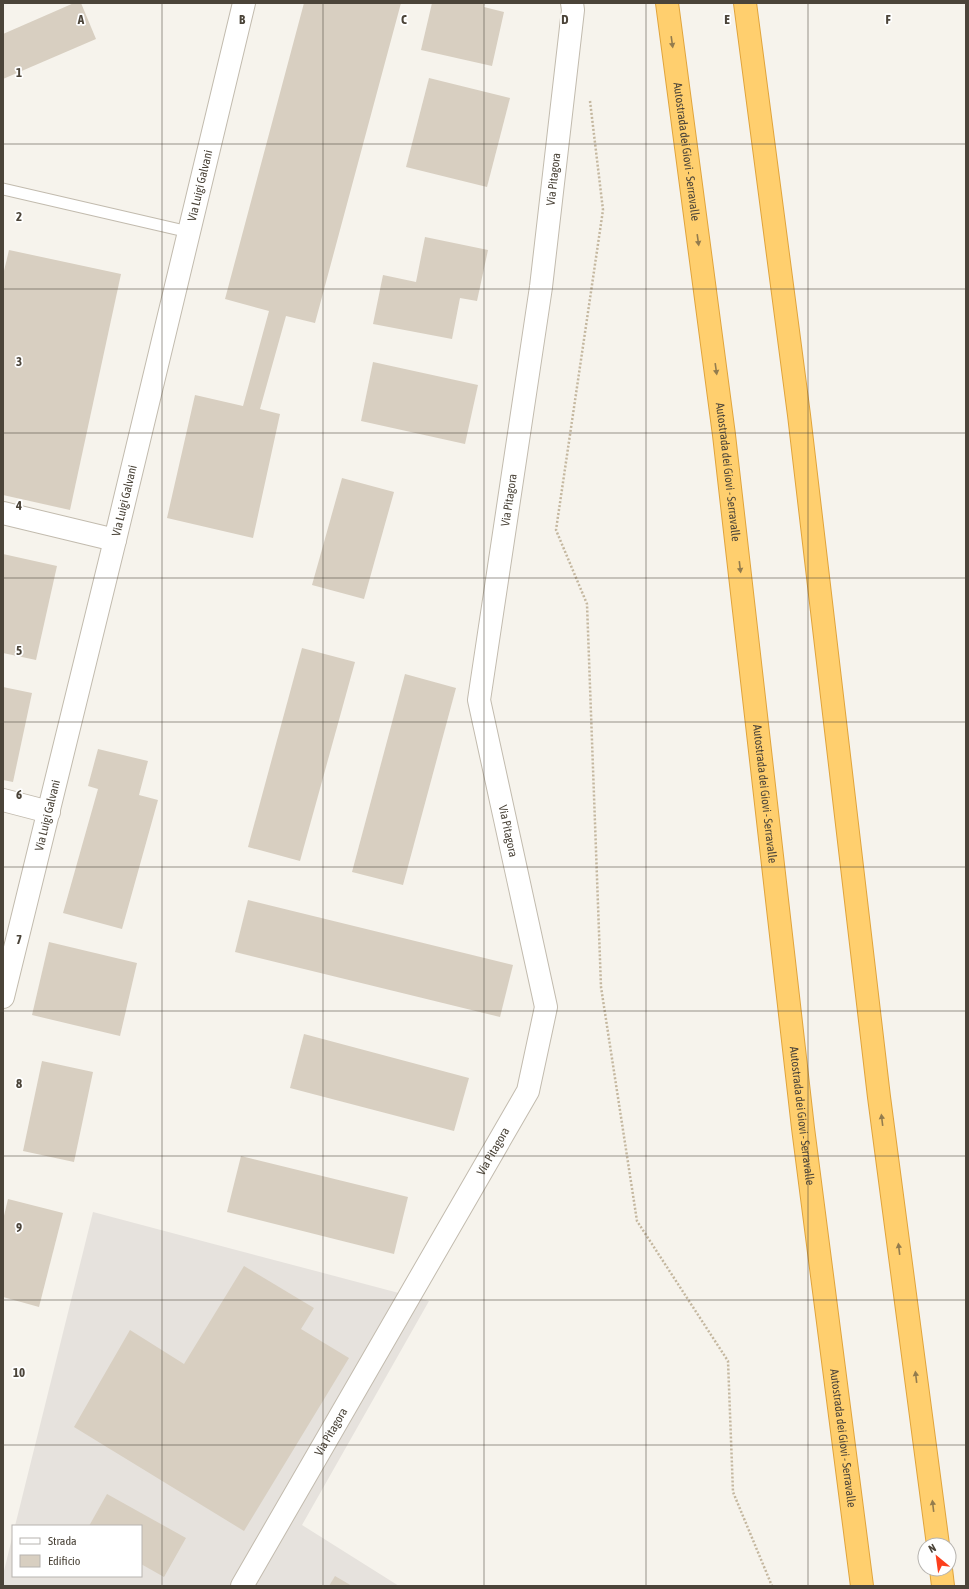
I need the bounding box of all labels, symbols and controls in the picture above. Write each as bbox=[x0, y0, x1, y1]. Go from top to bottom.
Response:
text: A bbox=[77, 12, 85, 27]
text: B bbox=[239, 12, 246, 27]
text: C bbox=[401, 12, 407, 27]
text: D bbox=[561, 12, 569, 27]
text: E bbox=[724, 12, 730, 27]
text: F bbox=[885, 12, 891, 27]
one-way arrow bbox=[669, 36, 675, 48]
text: 1 bbox=[16, 65, 22, 80]
street label: Autostrada dei Giovi - Serravalle bbox=[671, 82, 703, 222]
street label: Via Luigi Galvani bbox=[185, 149, 215, 223]
street label: Via Pitagora bbox=[543, 152, 563, 206]
text: 2 bbox=[16, 209, 22, 224]
one-way arrow bbox=[695, 234, 701, 246]
text: 3 bbox=[16, 354, 22, 369]
one-way arrow bbox=[712, 363, 719, 375]
street label: Autostrada dei Giovi - Serravalle bbox=[713, 402, 743, 542]
street label: Via Luigi Galvani bbox=[109, 464, 140, 538]
street label: Via Pitagora bbox=[498, 473, 520, 527]
text: 4 bbox=[15, 498, 22, 513]
one-way arrow bbox=[736, 561, 743, 573]
text: 5 bbox=[16, 643, 22, 658]
street label: Autostrada dei Giovi - Serravalle bbox=[750, 724, 780, 864]
street label: Via Luigi Galvani bbox=[32, 778, 63, 852]
text: 6 bbox=[16, 787, 22, 802]
street label: Via Pitagora bbox=[496, 804, 520, 858]
text: 7 bbox=[16, 932, 22, 947]
street label: Autostrada dei Giovi - Serravalle bbox=[787, 1046, 817, 1186]
text: 8 bbox=[16, 1076, 22, 1091]
one-way arrow bbox=[879, 1114, 885, 1126]
street label: Via Pitagora bbox=[474, 1125, 512, 1178]
text: 9 bbox=[16, 1220, 22, 1235]
one-way arrow bbox=[896, 1242, 902, 1255]
text: 10 bbox=[13, 1365, 25, 1380]
street label: Autostrada dei Giovi - Serravalle bbox=[827, 1368, 859, 1508]
one-way arrow bbox=[913, 1371, 919, 1384]
street label: Via Pitagora bbox=[312, 1405, 350, 1458]
one-way arrow bbox=[930, 1500, 936, 1512]
legend bbox=[12, 1525, 142, 1577]
text: Strada bbox=[48, 1534, 77, 1548]
north arrow bbox=[917, 1537, 957, 1577]
text: N bbox=[926, 1541, 938, 1555]
text: Edificio bbox=[48, 1554, 81, 1568]

